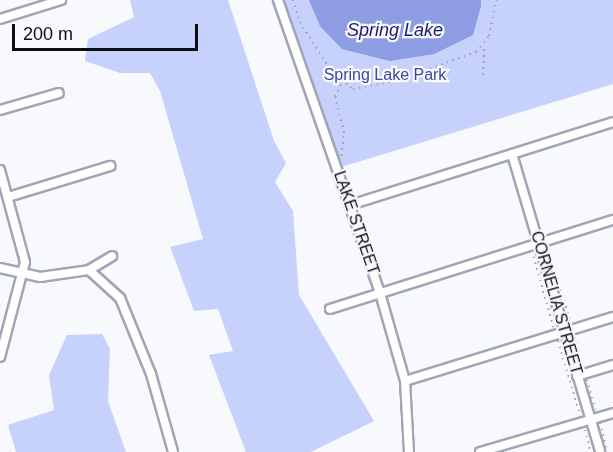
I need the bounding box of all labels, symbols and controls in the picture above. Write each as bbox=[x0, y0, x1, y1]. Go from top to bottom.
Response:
scale bar bbox=[15, 12, 201, 50]
water label: Spring Lake bbox=[347, 19, 443, 41]
text: 200 m bbox=[23, 24, 73, 44]
park label: Spring Lake Park bbox=[324, 65, 446, 85]
street label: LAKE STREET bbox=[329, 169, 383, 277]
street label: CORNELIA STREET bbox=[526, 229, 586, 377]

